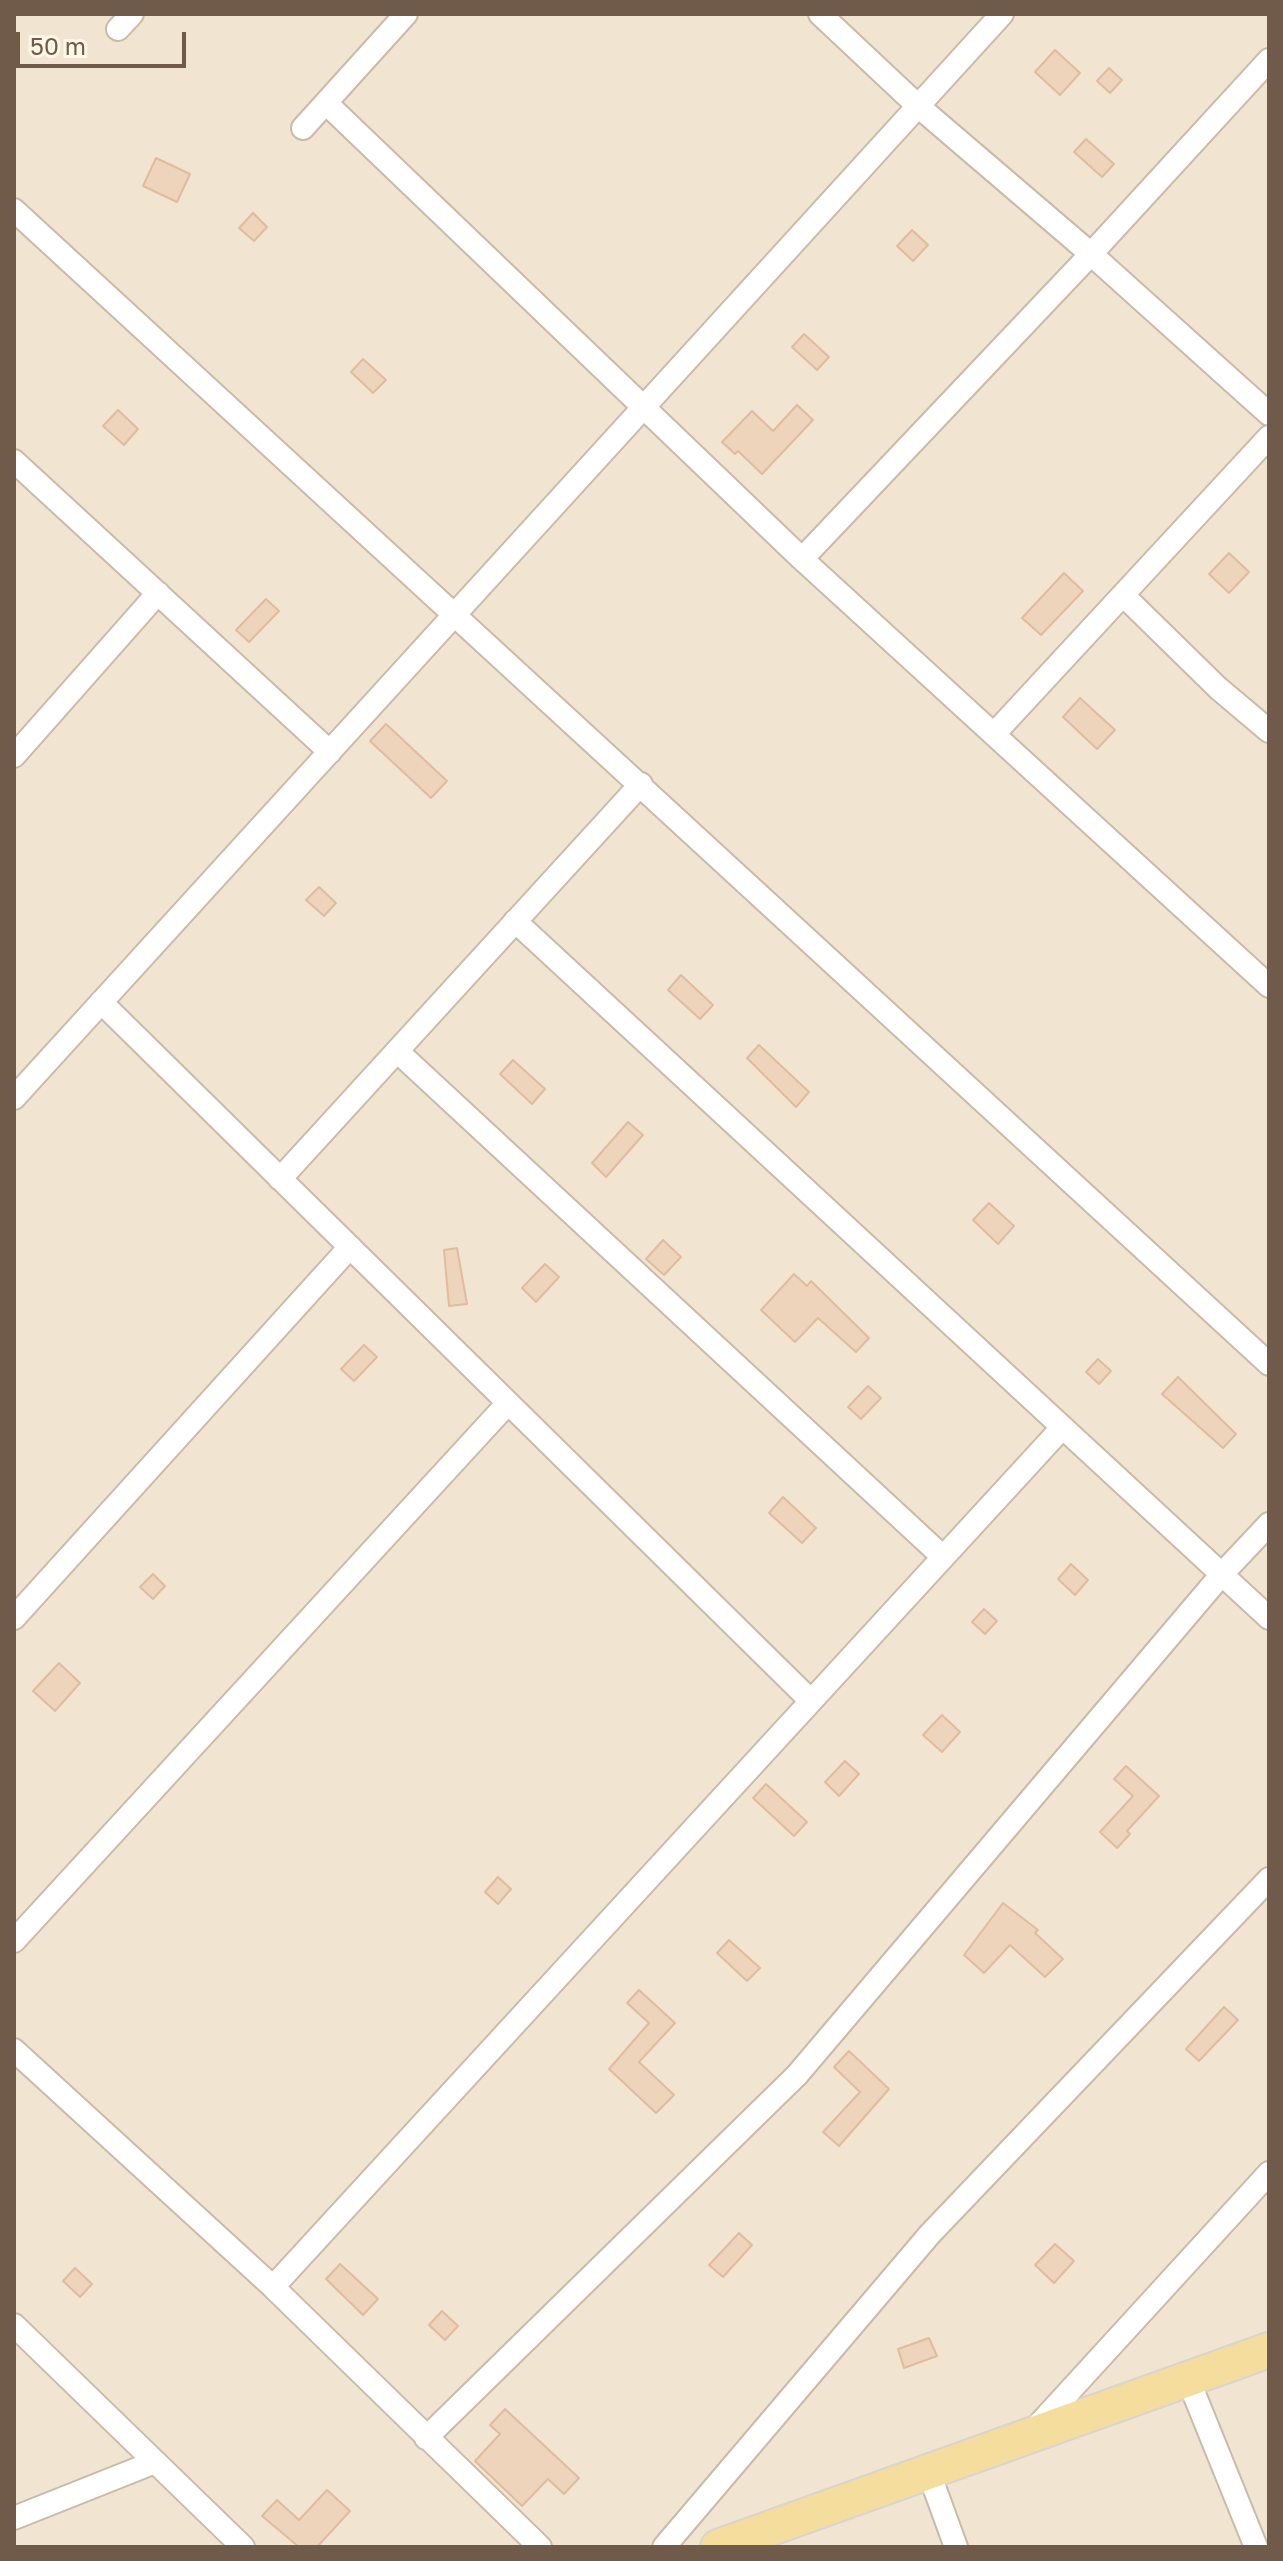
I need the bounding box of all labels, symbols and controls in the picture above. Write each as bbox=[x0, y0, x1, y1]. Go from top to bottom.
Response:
scale bar bbox=[20, 16, 190, 66]
text: 50 m bbox=[30, 31, 86, 60]

